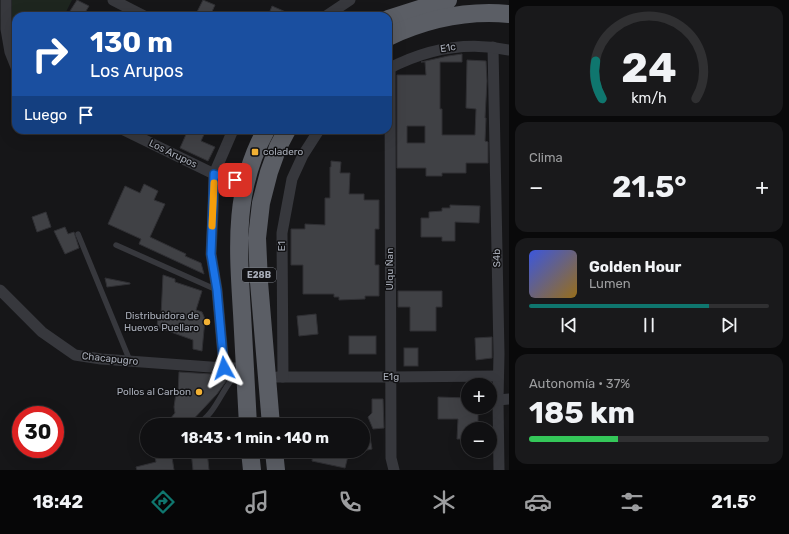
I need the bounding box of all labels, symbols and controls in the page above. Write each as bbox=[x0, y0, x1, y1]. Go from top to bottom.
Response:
text: 130 m bbox=[90, 26, 173, 59]
icon: right bbox=[24, 28, 76, 80]
street label: E1c bbox=[439, 41, 457, 55]
text: 24 bbox=[621, 43, 677, 92]
text: Los Arupos bbox=[90, 60, 183, 82]
text: km/h bbox=[631, 90, 667, 107]
icon: arrive bbox=[75, 104, 97, 126]
text: Luego bbox=[24, 106, 67, 124]
street label: Los Arupos bbox=[147, 137, 199, 171]
place label: coladero bbox=[263, 146, 303, 158]
marker: coladero bbox=[250, 147, 260, 157]
text: Clima bbox=[529, 150, 563, 165]
pin bbox=[218, 163, 252, 197]
icon: arrive bbox=[224, 169, 246, 191]
text: 21.5° bbox=[612, 169, 687, 205]
text: − bbox=[529, 174, 543, 201]
text: + bbox=[755, 174, 769, 201]
street label: E1 bbox=[276, 241, 288, 251]
street label: Ulqu Ñan bbox=[384, 248, 396, 290]
street label: S4b bbox=[491, 249, 503, 267]
text: Golden Hour bbox=[589, 258, 681, 276]
road number: E28B bbox=[242, 268, 276, 282]
text: Lumen bbox=[589, 276, 631, 291]
place label: Distribuidora de Huevos Puellaro bbox=[124, 310, 199, 334]
icon: previous bbox=[558, 314, 580, 336]
icon: pause bbox=[638, 314, 660, 336]
icon: next bbox=[718, 314, 740, 336]
marker: Distribuidora de Huevos Puellaro bbox=[202, 317, 212, 327]
position arrow bbox=[203, 347, 245, 389]
street label: Chacapugro bbox=[81, 350, 139, 368]
street label: E1g bbox=[383, 371, 399, 383]
text: Autonomía · 37% bbox=[529, 376, 630, 391]
map controls bbox=[461, 378, 497, 458]
button: + bbox=[461, 378, 497, 414]
place label: Pollos al Carbon bbox=[117, 386, 191, 398]
marker: Pollos al Carbon bbox=[194, 387, 204, 397]
text: 185 km bbox=[529, 395, 635, 431]
speed limit sign: 30 bbox=[12, 406, 64, 458]
button: − bbox=[461, 422, 497, 458]
text: 18:43 · 1 min · 140 m bbox=[181, 429, 329, 447]
icon: directions bbox=[149, 488, 177, 516]
icon: music bbox=[243, 488, 271, 516]
icon: phone bbox=[336, 488, 364, 516]
icon: climate bbox=[430, 488, 458, 516]
icon: car bbox=[524, 488, 552, 516]
icon: filters bbox=[618, 488, 646, 516]
text: 18:42 bbox=[33, 491, 83, 513]
text: 21.5° bbox=[711, 491, 756, 513]

